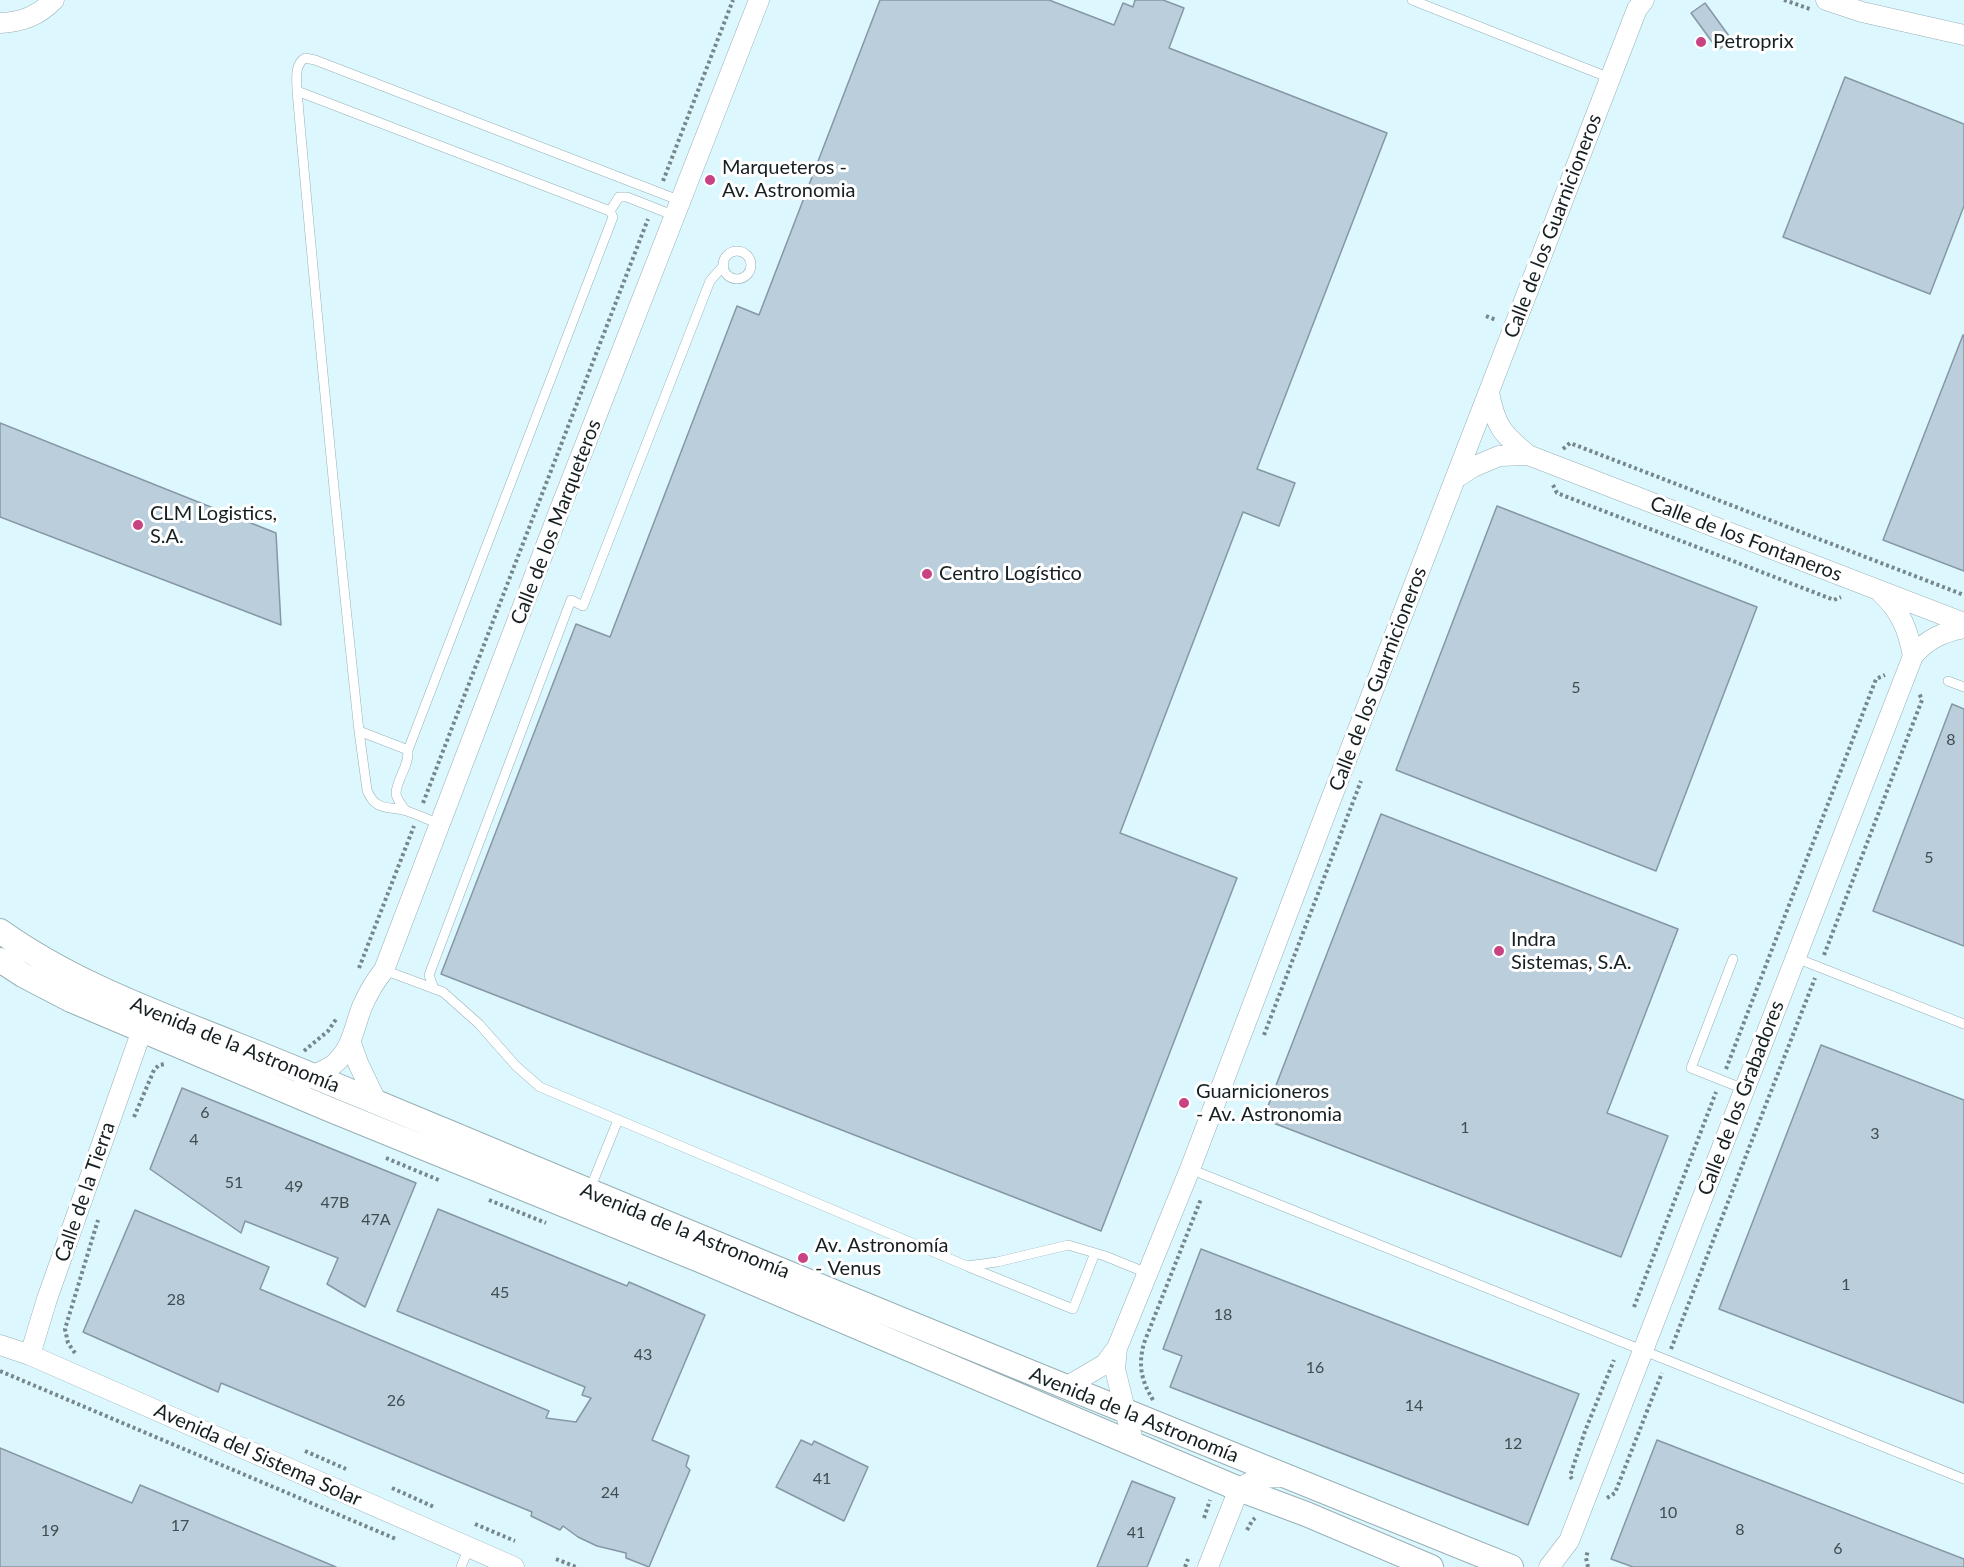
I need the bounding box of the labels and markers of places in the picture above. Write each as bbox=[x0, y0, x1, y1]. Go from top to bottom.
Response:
place label: Petroprix bbox=[1713, 30, 1794, 54]
marker: Petroprix bbox=[1694, 35, 1708, 49]
place label: Marqueteros - Av. Astronomia bbox=[722, 156, 855, 203]
marker: Marqueteros - Av. Astronomia bbox=[703, 173, 717, 187]
place label: CLM Logistics, S.A. bbox=[150, 502, 277, 549]
marker: CLM Logistics, S.A. bbox=[131, 518, 145, 532]
place label: Centro Logístico bbox=[939, 562, 1082, 586]
marker: Centro Logístico bbox=[920, 567, 934, 581]
place label: Indra Sistemas, S.A. bbox=[1511, 928, 1631, 975]
marker: Indra Sistemas, S.A. bbox=[1492, 944, 1506, 958]
place label: Guarnicioneros - Av. Astronomia bbox=[1196, 1080, 1342, 1127]
marker: Guarnicioneros - Av. Astronomia bbox=[1177, 1096, 1191, 1110]
place label: Av. Astronomía - Venus bbox=[815, 1234, 948, 1281]
marker: Av. Astronomía - Venus bbox=[796, 1251, 810, 1265]

